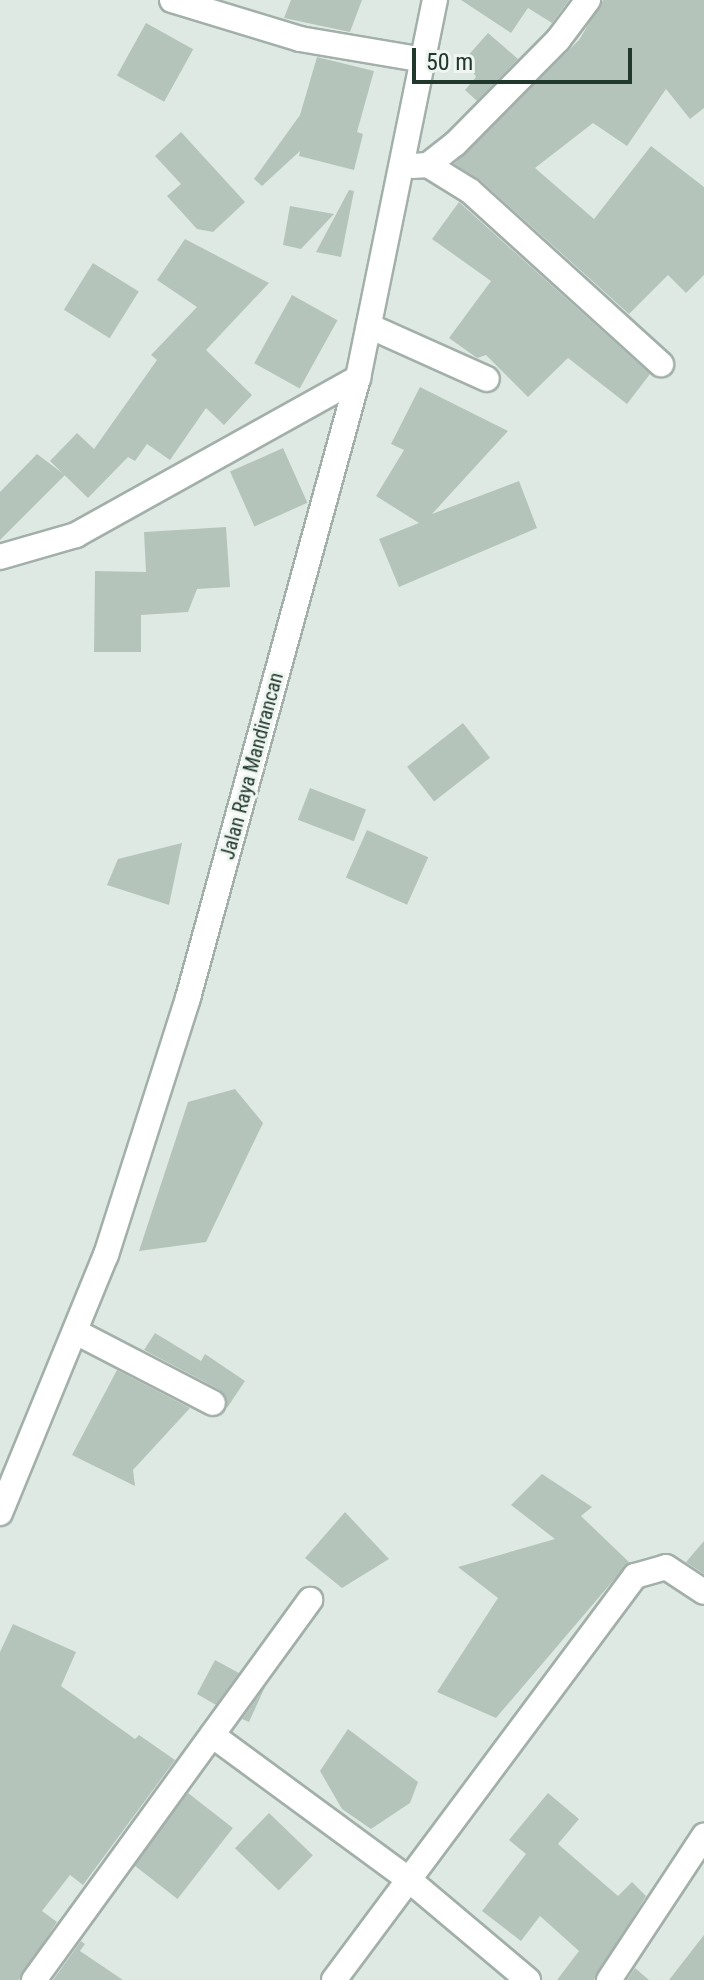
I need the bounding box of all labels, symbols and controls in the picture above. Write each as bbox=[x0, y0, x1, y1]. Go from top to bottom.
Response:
scale bar bbox=[416, 32, 636, 82]
text: 50 m bbox=[426, 48, 473, 76]
street label: Jalan Raya Mandirancan bbox=[216, 670, 288, 862]

